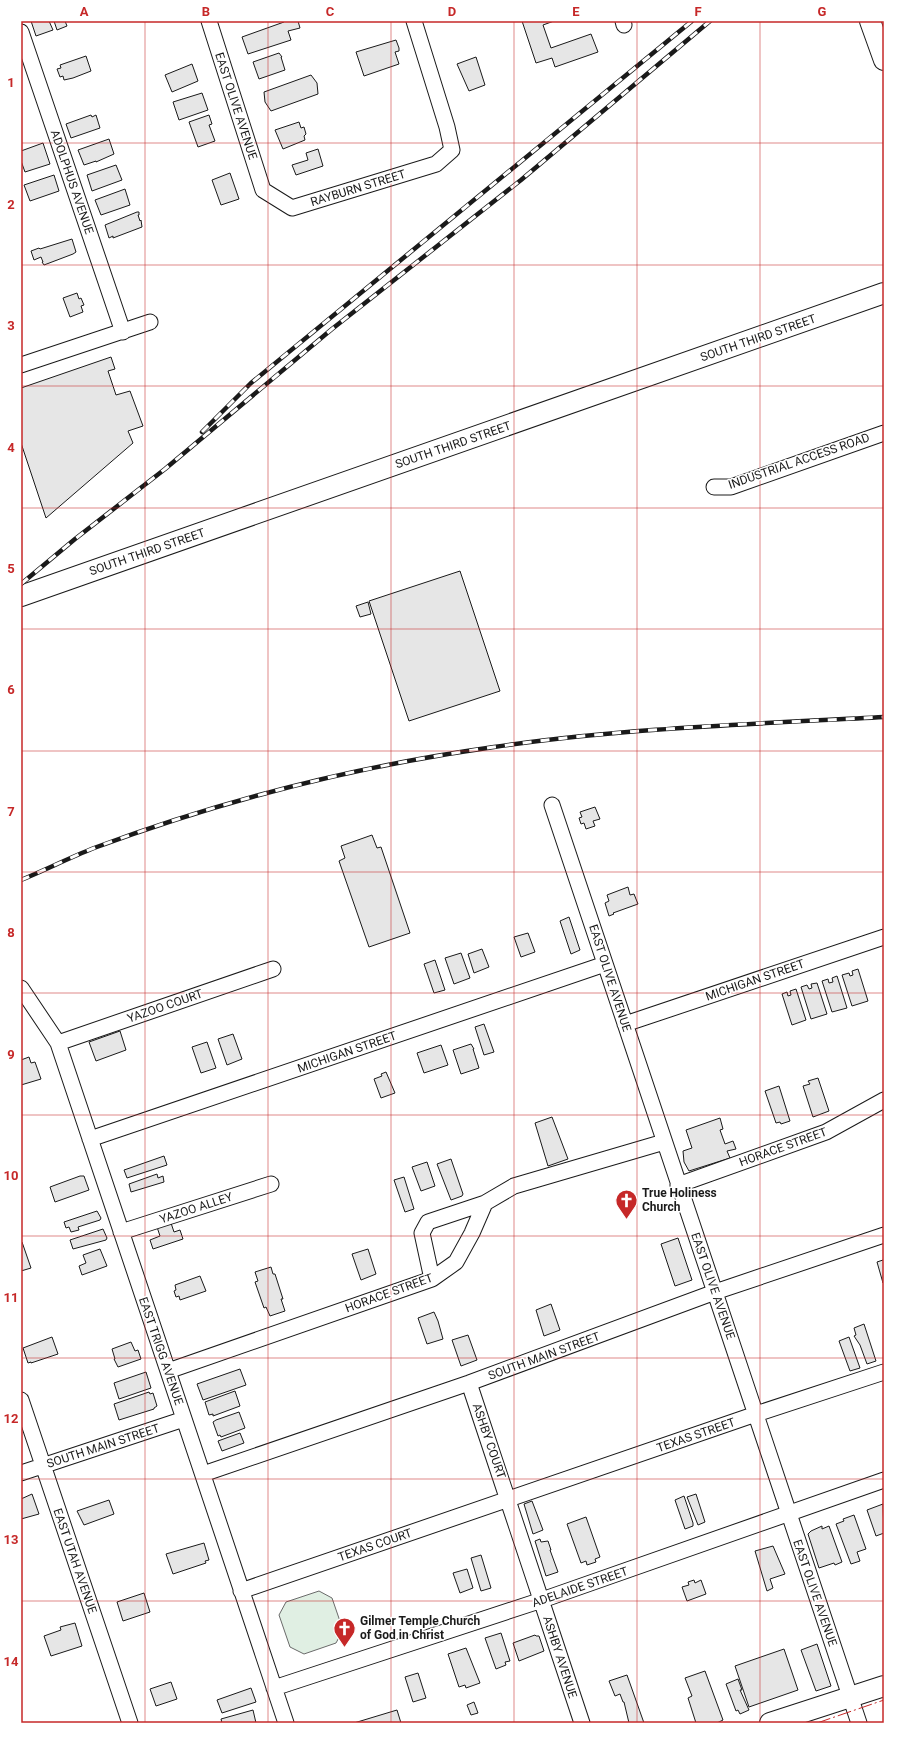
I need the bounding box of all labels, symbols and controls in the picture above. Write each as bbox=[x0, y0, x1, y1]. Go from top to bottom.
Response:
text: A bbox=[80, 4, 89, 19]
text: B bbox=[202, 4, 210, 19]
text: C bbox=[326, 4, 335, 19]
text: D bbox=[448, 4, 456, 19]
text: E bbox=[572, 4, 580, 19]
text: F bbox=[694, 4, 702, 19]
text: G bbox=[818, 4, 827, 19]
street label: EAST OLIVE AVENUE bbox=[212, 51, 260, 162]
text: 1 bbox=[7, 75, 15, 90]
street label: ADOLPHUS AVENUE bbox=[48, 128, 96, 236]
street label: RAYBURN STREET bbox=[309, 167, 407, 209]
text: 2 bbox=[7, 197, 15, 212]
street label: SOUTH THIRD STREET bbox=[698, 312, 818, 364]
text: 3 bbox=[7, 318, 15, 333]
street label: SOUTH THIRD STREET bbox=[393, 419, 513, 471]
street label: INDUSTRIAL ACCESS ROAD bbox=[727, 430, 872, 492]
text: 4 bbox=[7, 440, 15, 455]
street label: SOUTH THIRD STREET bbox=[87, 526, 207, 578]
text: 5 bbox=[7, 561, 15, 576]
text: 6 bbox=[7, 682, 15, 697]
text: 7 bbox=[7, 804, 15, 819]
street label: EAST OLIVE AVENUE bbox=[586, 923, 634, 1034]
text: 8 bbox=[7, 925, 15, 940]
street label: MICHIGAN STREET bbox=[704, 957, 806, 1003]
street label: YAZOO COURT bbox=[125, 987, 205, 1025]
street label: MICHIGAN STREET bbox=[296, 1029, 398, 1075]
text: 9 bbox=[7, 1047, 15, 1062]
street label: HORACE STREET bbox=[737, 1125, 829, 1169]
text: 10 bbox=[4, 1168, 18, 1183]
place label: True Holiness Church bbox=[642, 1186, 717, 1214]
church icon: True Holiness Church bbox=[614, 1187, 640, 1220]
street label: YAZOO ALLEY bbox=[158, 1189, 235, 1226]
street label: EAST OLIVE AVENUE bbox=[688, 1231, 738, 1341]
street label: HORACE STREET bbox=[343, 1271, 435, 1315]
text: 11 bbox=[4, 1290, 18, 1305]
street label: EAST TRIGG AVENUE bbox=[136, 1295, 186, 1407]
street label: SOUTH MAIN STREET bbox=[486, 1329, 602, 1383]
street label: ASHBY COURT bbox=[470, 1401, 508, 1481]
text: 12 bbox=[4, 1411, 18, 1426]
street label: TEXAS STREET bbox=[655, 1415, 737, 1455]
street label: SOUTH MAIN STREET bbox=[45, 1421, 161, 1471]
street label: EAST UTAH AVENUE bbox=[50, 1506, 100, 1616]
street label: TEXAS COURT bbox=[336, 1526, 414, 1564]
text: 13 bbox=[4, 1532, 18, 1547]
street label: EAST OLIVE AVENUE bbox=[790, 1538, 840, 1648]
street label: ADELAIDE STREET bbox=[530, 1564, 630, 1610]
place label: Gilmer Temple Church of God in Christ bbox=[360, 1614, 480, 1642]
street label: ASHBY AVENUE bbox=[540, 1614, 580, 1700]
church icon: Gilmer Temple Church of God in Christ bbox=[331, 1615, 357, 1648]
text: 14 bbox=[4, 1654, 19, 1669]

